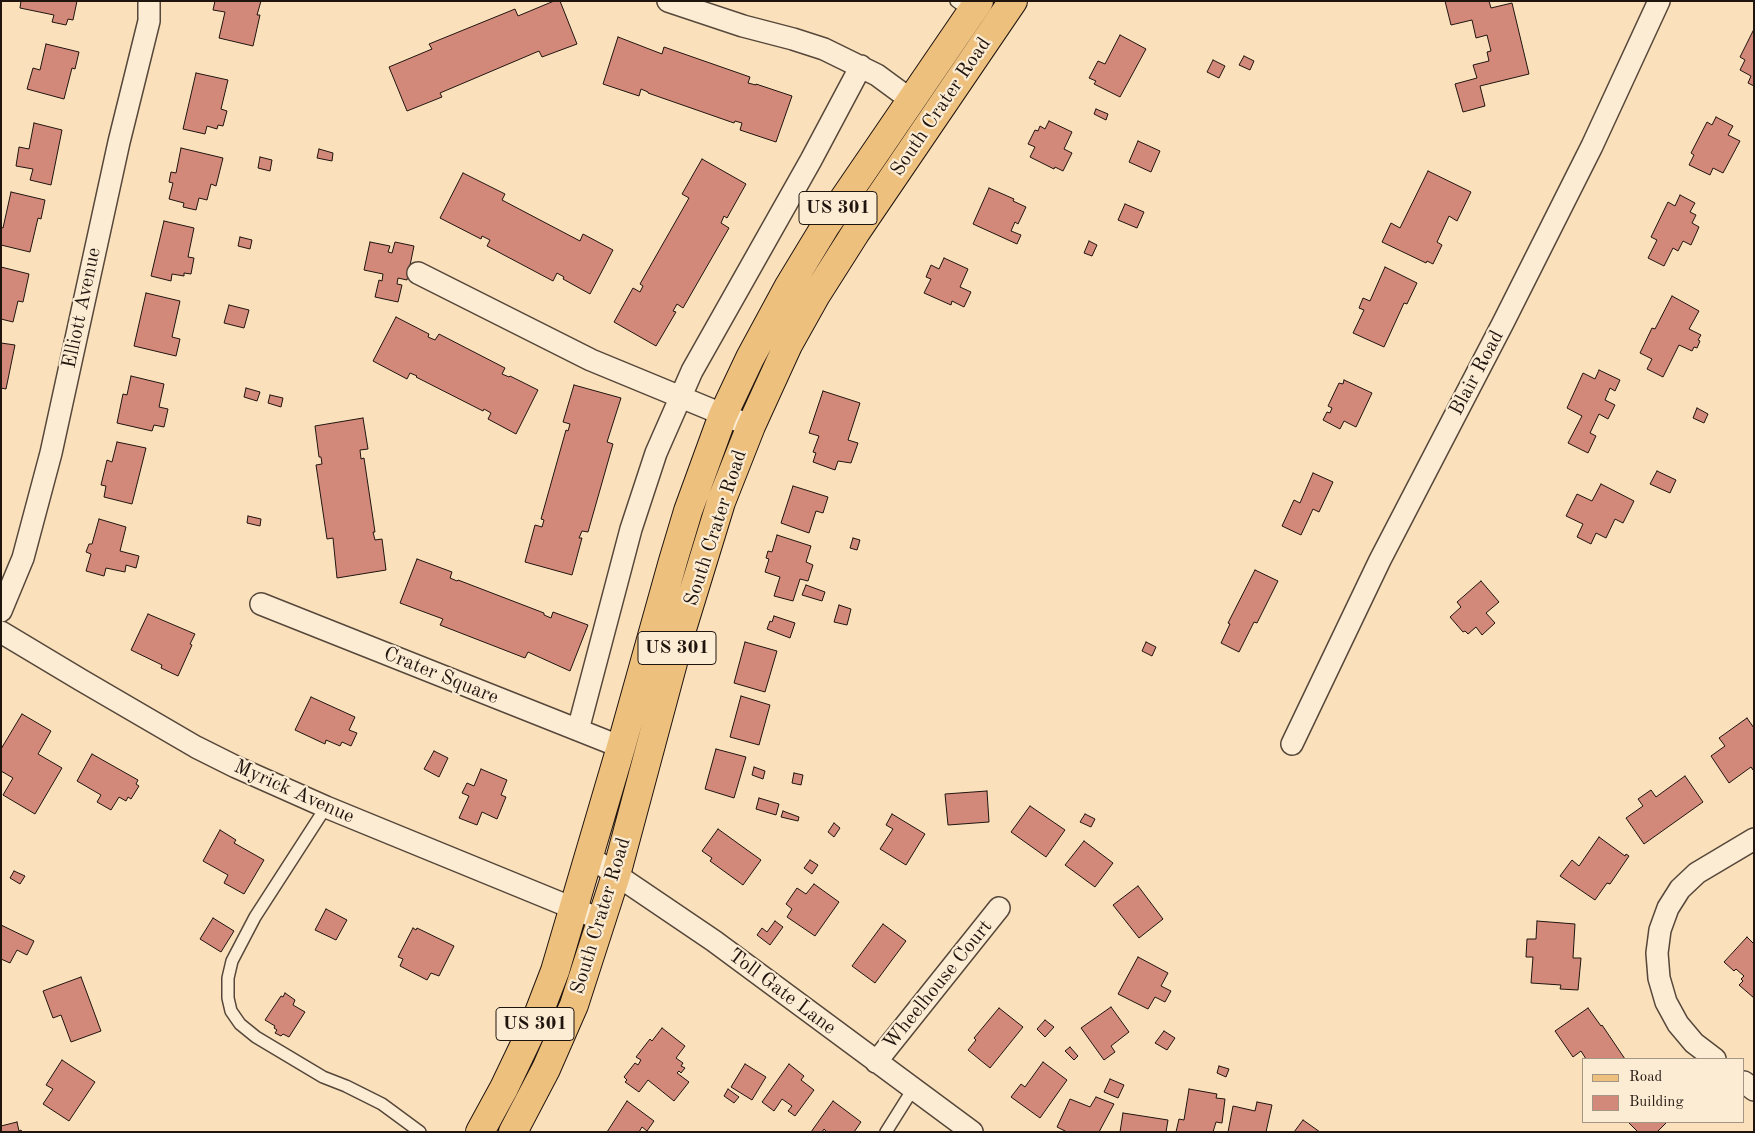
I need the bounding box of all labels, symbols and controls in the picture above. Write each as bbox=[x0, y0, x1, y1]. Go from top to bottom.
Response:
street label: South Crater Road bbox=[886, 33, 996, 181]
road number: US 301 bbox=[799, 192, 877, 224]
street label: Elliott Avenue bbox=[57, 245, 107, 371]
street label: Blair Road bbox=[1445, 326, 1509, 420]
street label: South Crater Road bbox=[679, 447, 753, 609]
road number: US 301 bbox=[638, 632, 716, 664]
street label: Crater Square bbox=[380, 642, 502, 710]
street label: Myrick Avenue bbox=[230, 755, 358, 829]
street label: South Crater Road bbox=[566, 835, 636, 997]
street label: Wheelhouse Court bbox=[878, 915, 998, 1055]
street label: Toll Gate Lane bbox=[723, 944, 841, 1040]
road number: US 301 bbox=[496, 1008, 574, 1040]
legend bbox=[1582, 1058, 1745, 1123]
text: Road bbox=[1629, 1070, 1662, 1085]
text: Building bbox=[1629, 1095, 1684, 1110]

